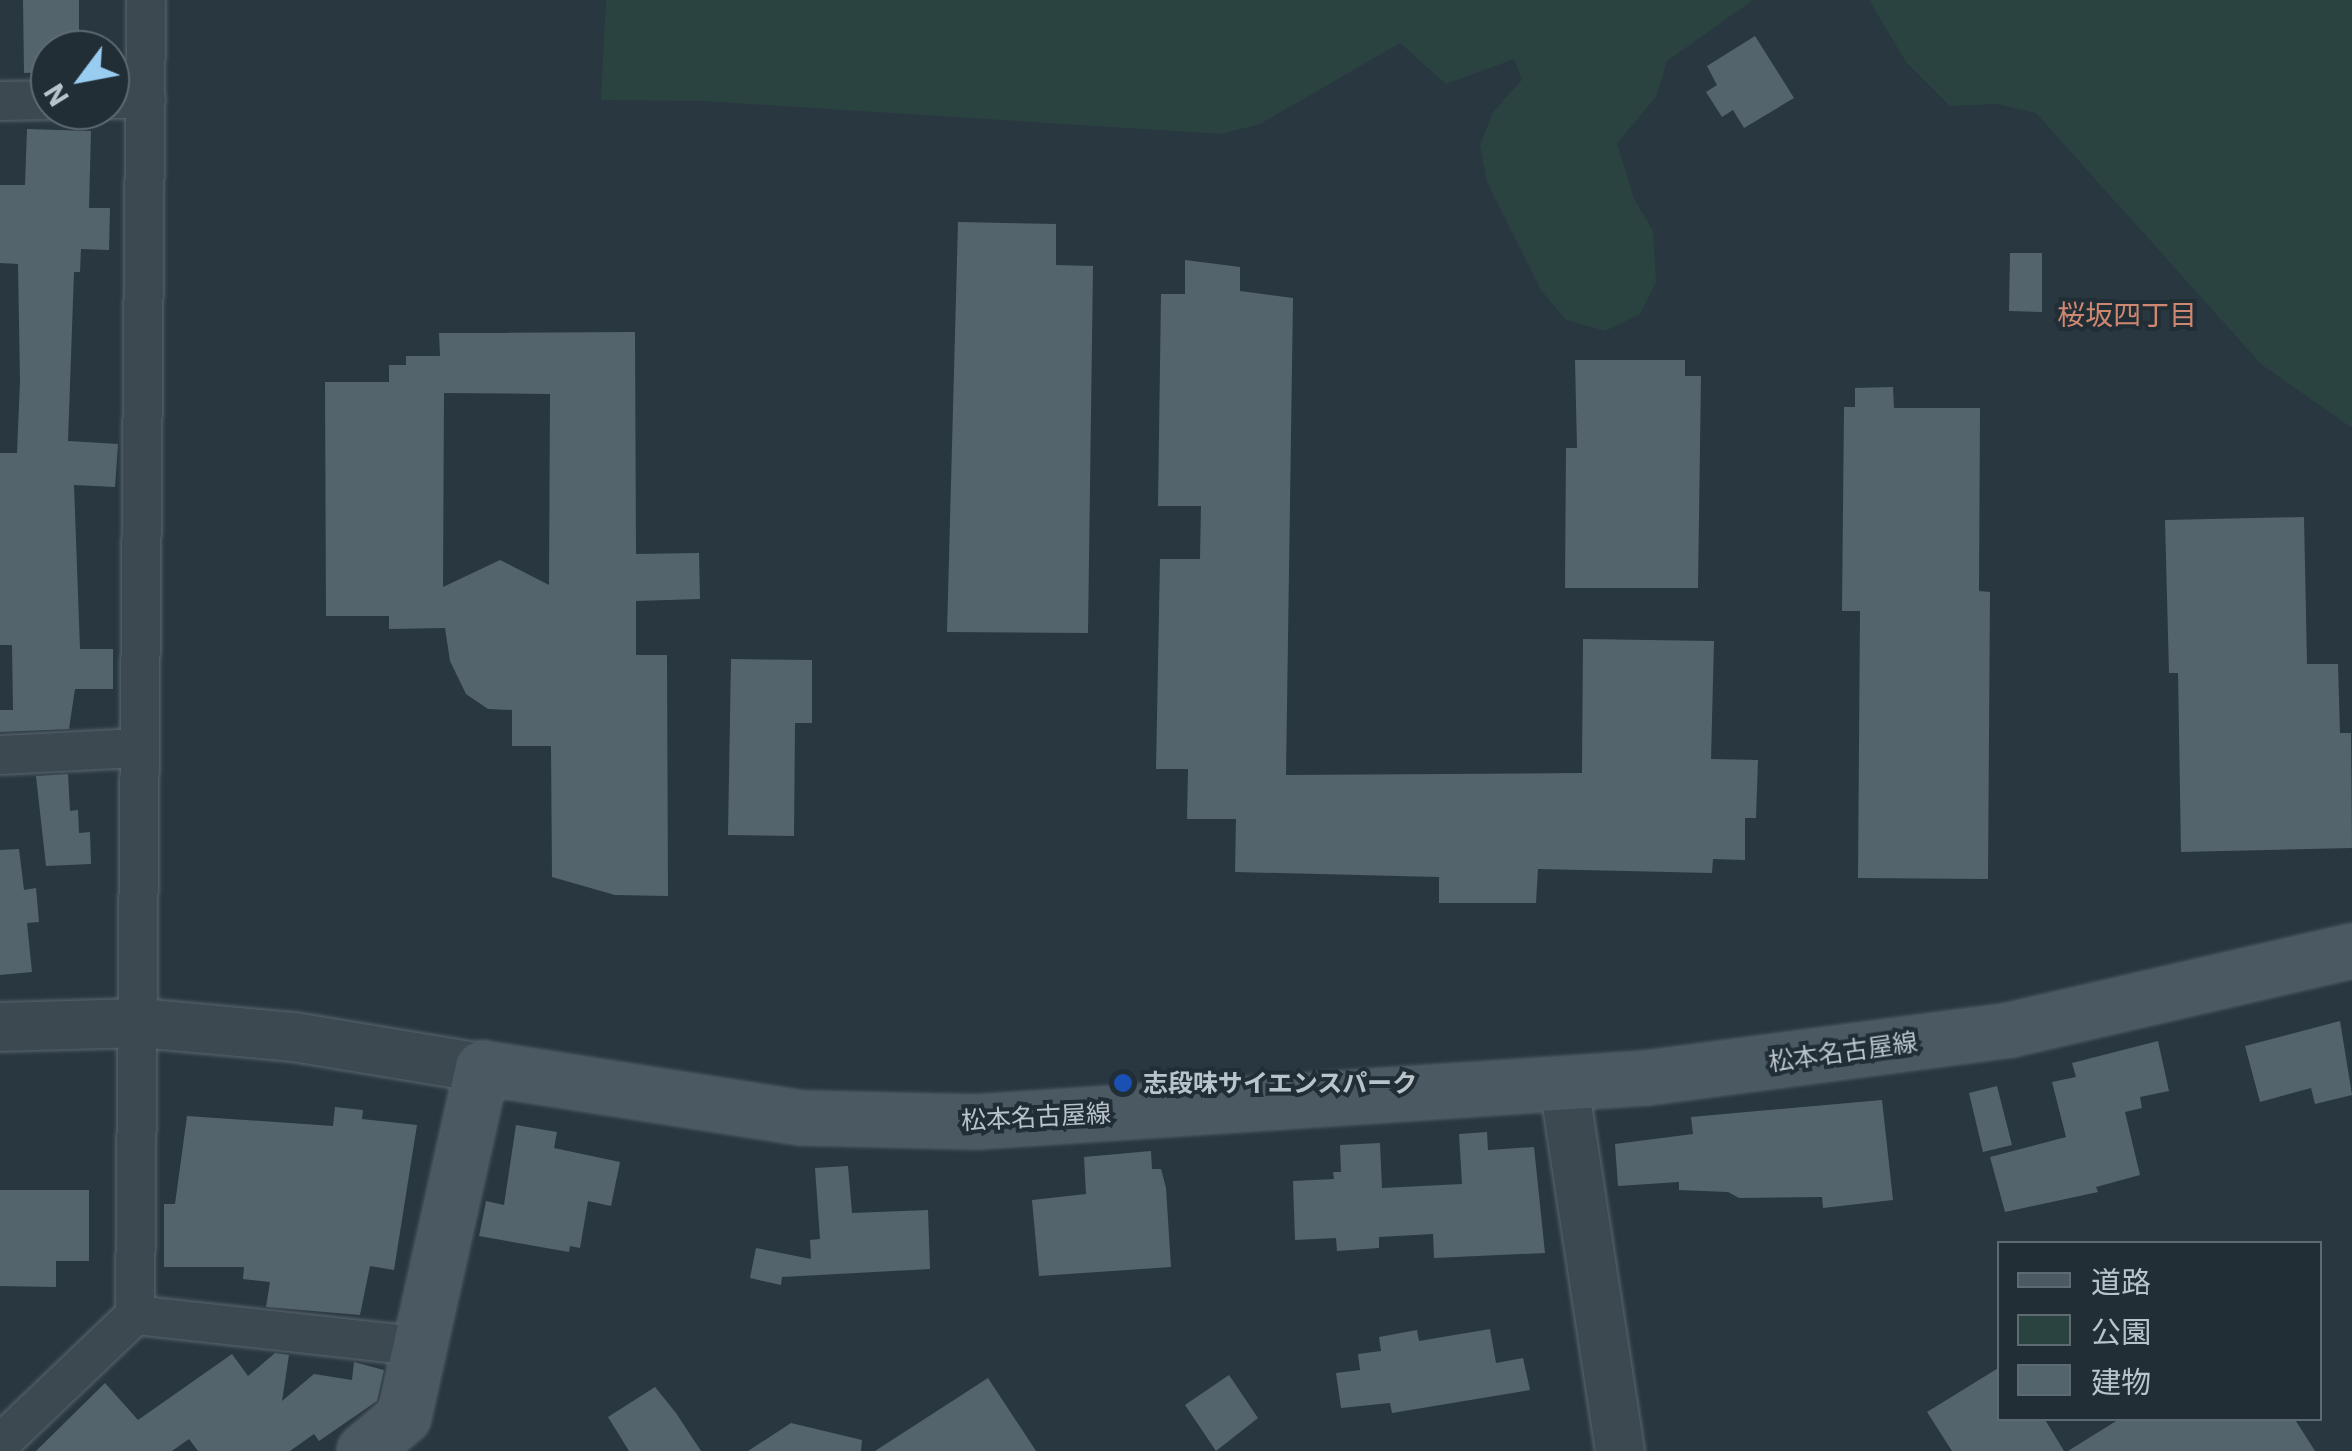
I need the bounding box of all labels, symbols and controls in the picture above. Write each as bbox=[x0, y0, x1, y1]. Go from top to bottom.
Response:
north arrow bbox=[30, 30, 130, 130]
text: N bbox=[35, 77, 77, 114]
district label: 桜坂四丁目 bbox=[2057, 298, 2197, 332]
street label: 松本名古屋線 bbox=[1767, 1027, 1919, 1077]
place label: 志段味サイエンスパーク bbox=[1143, 1068, 1418, 1098]
marker: 志段味サイエンスパーク bbox=[1112, 1072, 1134, 1094]
street label: 松本名古屋線 bbox=[960, 1098, 1112, 1136]
legend bbox=[1997, 1241, 2322, 1421]
text: 道路 bbox=[2091, 1262, 2151, 1301]
text: 公園 bbox=[2091, 1312, 2151, 1351]
text: 建物 bbox=[2091, 1362, 2151, 1401]

